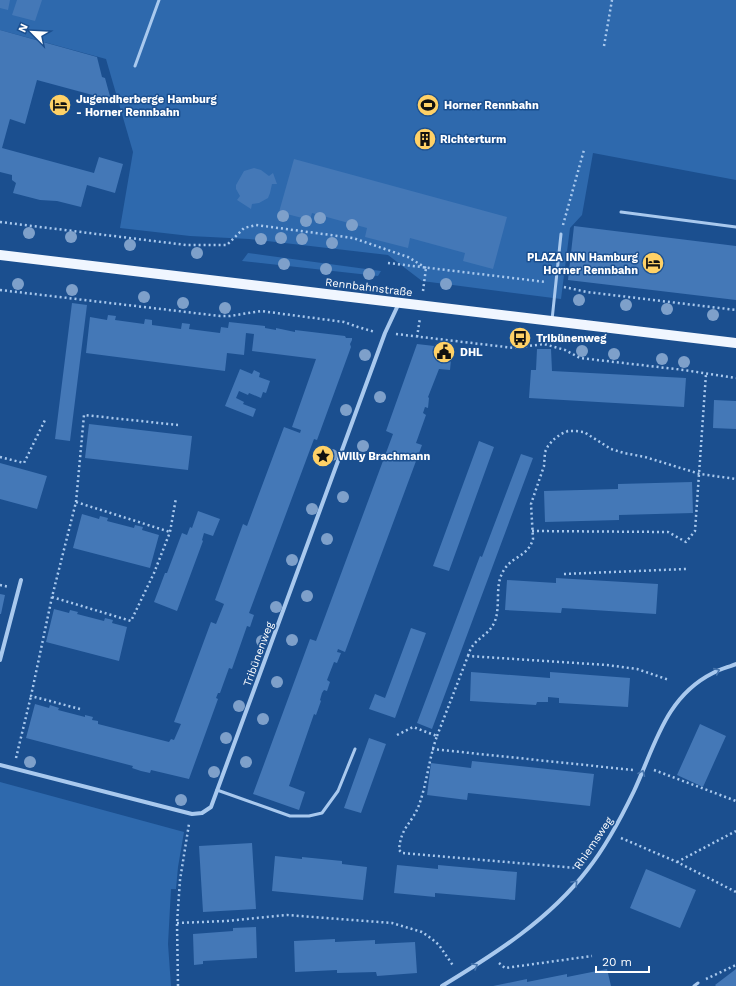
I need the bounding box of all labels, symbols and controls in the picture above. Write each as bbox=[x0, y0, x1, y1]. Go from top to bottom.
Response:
north arrow bbox=[12, 12, 52, 52]
text: N bbox=[16, 22, 31, 35]
hotel icon: Jugendherberge Hamburg - Horner Rennbahn bbox=[47, 92, 73, 118]
sports icon: Horner Rennbahn bbox=[415, 92, 441, 118]
place label: Jugendherberge Hamburg - Horner Rennbahn bbox=[76, 93, 217, 119]
place label: Horner Rennbahn bbox=[444, 99, 539, 112]
building icon: Richterturm bbox=[412, 126, 438, 152]
place label: Richterturm bbox=[440, 133, 506, 146]
hotel icon: PLAZA INN Hamburg Horner Rennbahn bbox=[640, 250, 666, 276]
place label: PLAZA INN Hamburg Horner Rennbahn bbox=[527, 251, 639, 277]
street label: Rennbahnstraße bbox=[325, 276, 413, 299]
bus stop icon: Tribünenweg bbox=[507, 325, 533, 351]
place label: Tribünenweg bbox=[536, 332, 607, 345]
public building icon: DHL bbox=[431, 339, 457, 365]
place label: DHL bbox=[460, 346, 483, 359]
place icon: Willy Brachmann bbox=[310, 443, 336, 469]
place label: Willy Brachmann bbox=[338, 450, 430, 463]
street label: Tribünenweg bbox=[241, 620, 276, 688]
one-way arrow bbox=[714, 668, 721, 676]
one-way arrow bbox=[637, 769, 645, 776]
street label: Rhiemsweg bbox=[571, 814, 616, 872]
one-way arrow bbox=[571, 881, 578, 888]
scale bar bbox=[596, 948, 649, 974]
text: 20 m bbox=[602, 955, 632, 969]
one-way arrow bbox=[471, 963, 478, 970]

